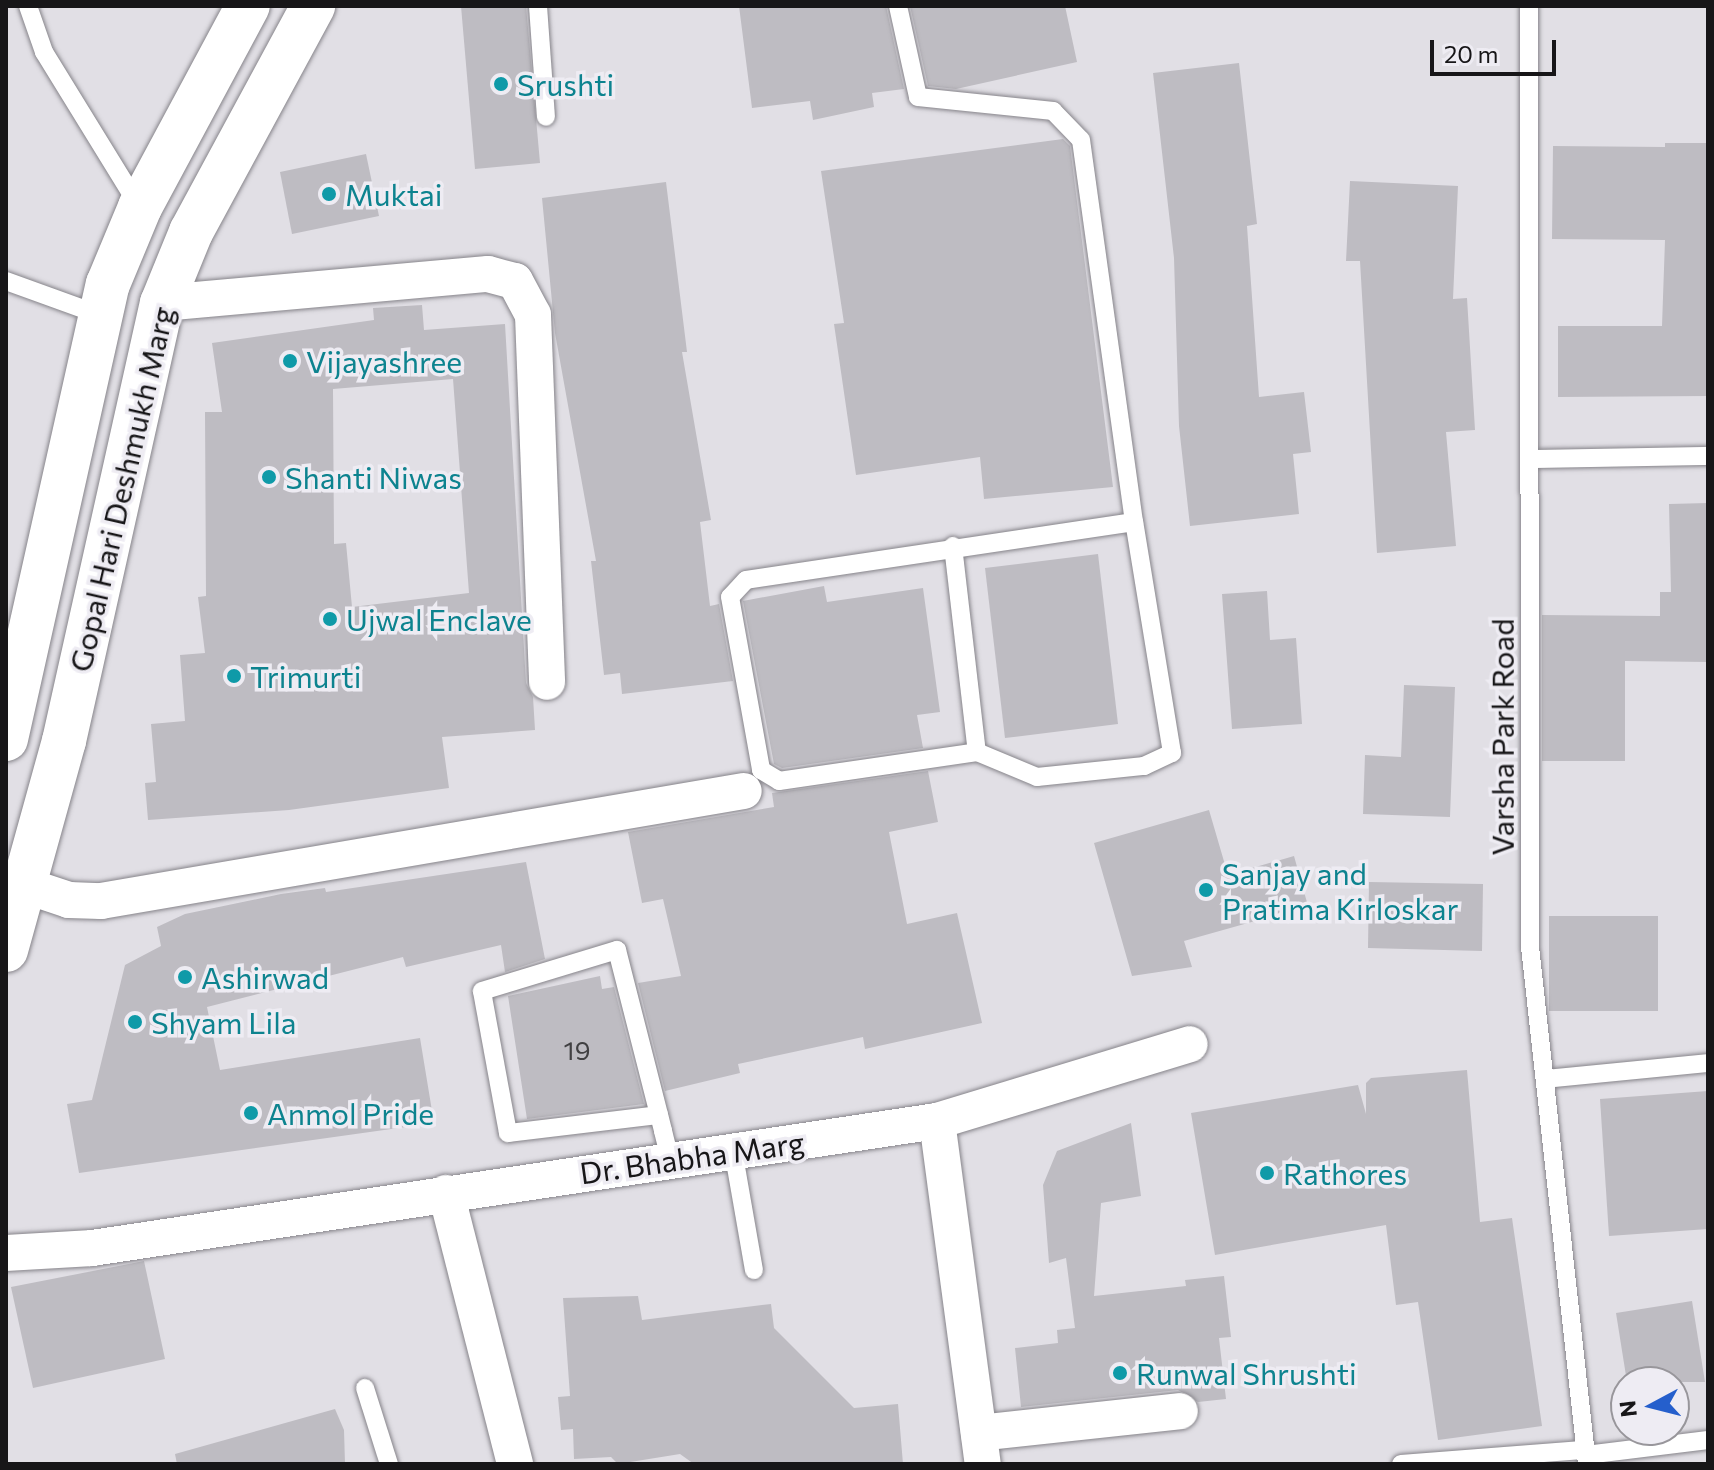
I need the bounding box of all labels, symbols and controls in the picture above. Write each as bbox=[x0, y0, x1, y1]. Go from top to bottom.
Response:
scale bar bbox=[1434, 24, 1560, 74]
text: 20 m bbox=[1444, 39, 1498, 68]
place label: Srushti bbox=[517, 66, 614, 102]
marker: Srushti bbox=[492, 75, 510, 93]
place label: Muktai bbox=[345, 176, 442, 212]
marker: Muktai bbox=[320, 185, 338, 203]
street label: Gopal Hari Deshmukh Marg bbox=[61, 303, 181, 675]
place label: Vijayashree bbox=[306, 343, 462, 379]
marker: Vijayashree bbox=[281, 352, 299, 370]
place label: Shanti Niwas bbox=[285, 459, 462, 495]
marker: Shanti Niwas bbox=[260, 468, 278, 486]
place label: Ujwal Enclave bbox=[346, 601, 532, 637]
marker: Ujwal Enclave bbox=[321, 610, 339, 628]
street label: Varsha Park Road bbox=[1484, 618, 1520, 856]
place label: Trimurti bbox=[250, 658, 361, 694]
marker: Trimurti bbox=[225, 667, 243, 685]
place label: Sanjay and Pratima Kirloskar bbox=[1222, 855, 1458, 926]
marker: Sanjay and Pratima Kirloskar bbox=[1197, 881, 1215, 899]
place label: Ashirwad bbox=[201, 959, 329, 995]
marker: Ashirwad bbox=[176, 968, 194, 986]
place label: Shyam Lila bbox=[151, 1004, 296, 1040]
marker: Shyam Lila bbox=[126, 1013, 144, 1031]
house number: 19 bbox=[564, 1034, 590, 1066]
place label: Anmol Pride bbox=[267, 1095, 434, 1131]
marker: Anmol Pride bbox=[242, 1104, 260, 1122]
street label: Dr. Bhabha Marg bbox=[577, 1123, 807, 1191]
place label: Rathores bbox=[1283, 1155, 1407, 1191]
marker: Rathores bbox=[1258, 1164, 1276, 1182]
place label: Runwal Shrushti bbox=[1136, 1355, 1357, 1391]
marker: Runwal Shrushti bbox=[1111, 1364, 1129, 1382]
north arrow bbox=[1610, 1366, 1690, 1446]
text: N bbox=[1613, 1399, 1642, 1419]

